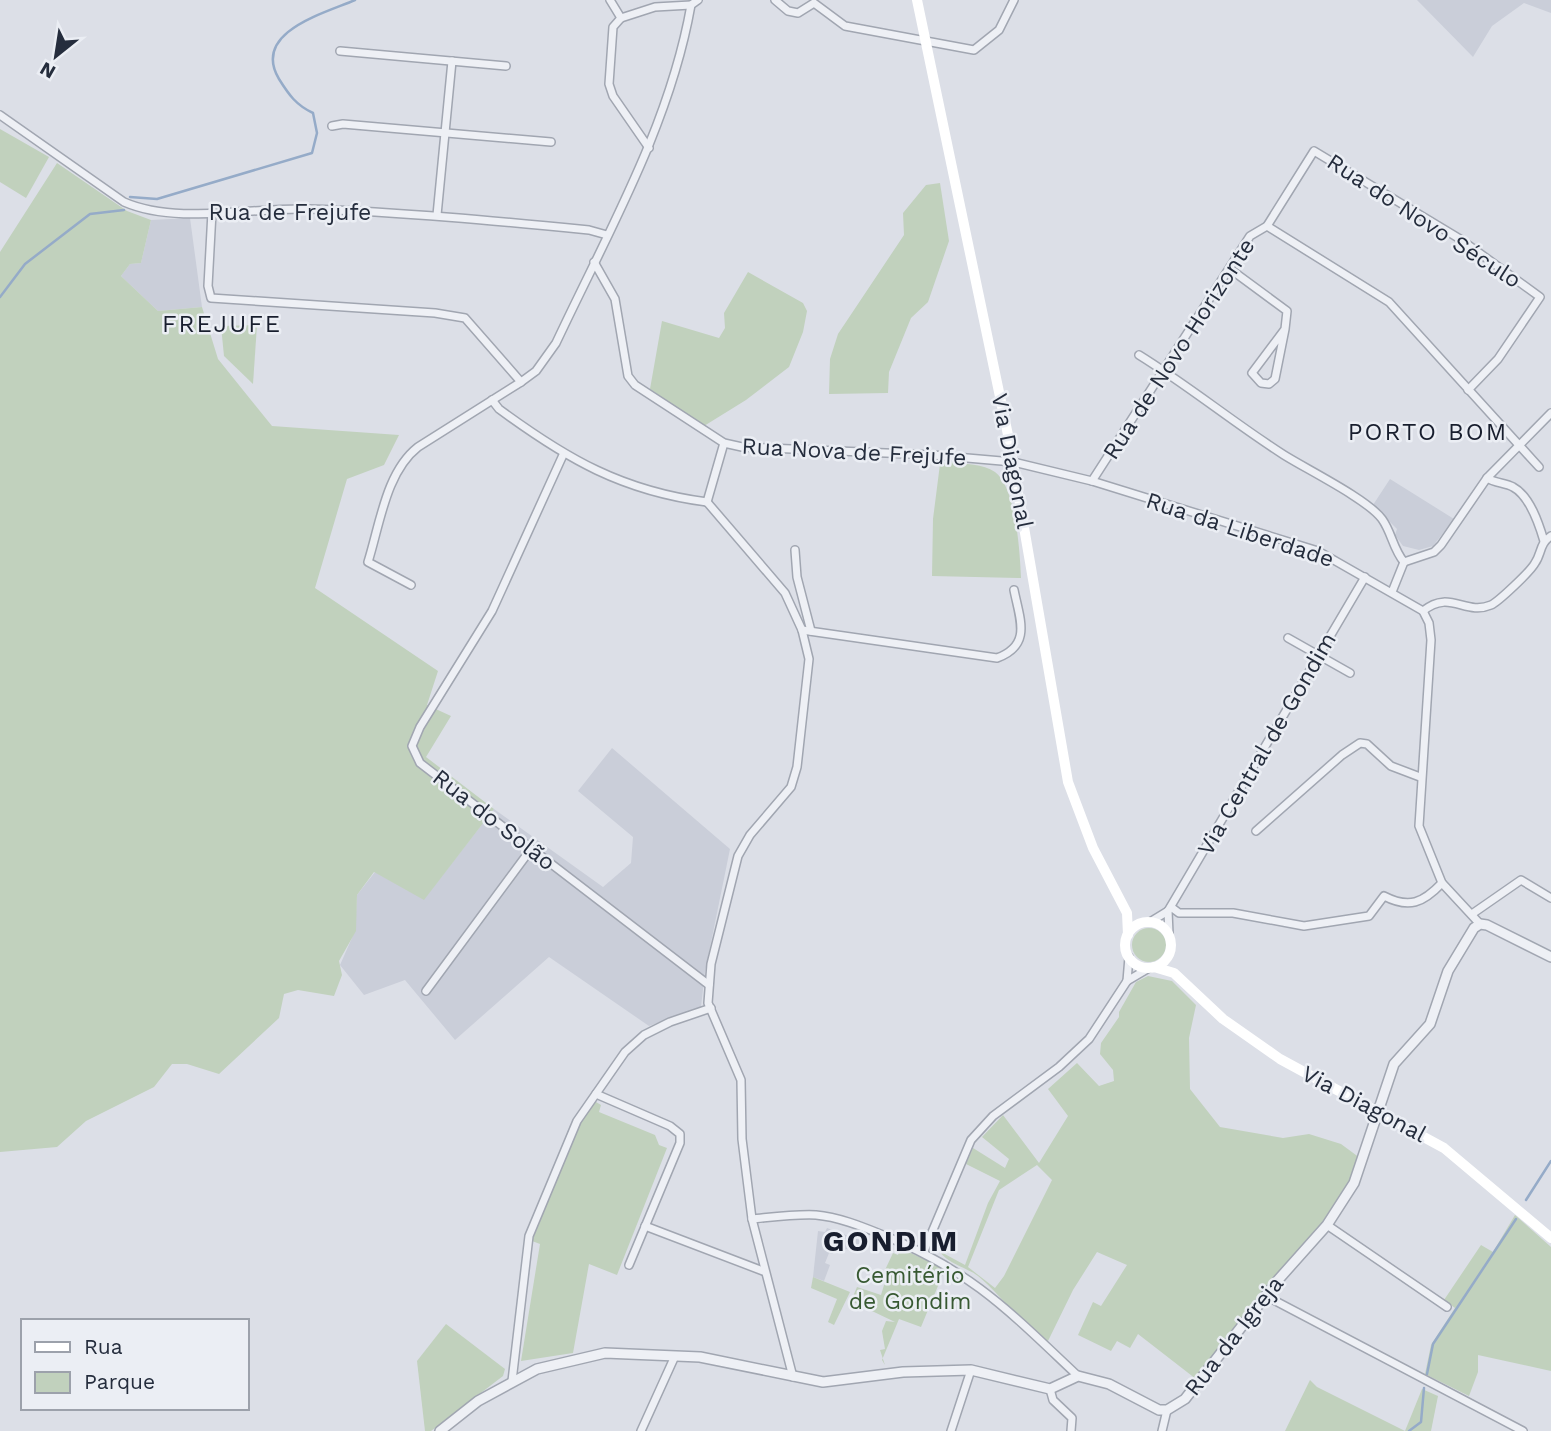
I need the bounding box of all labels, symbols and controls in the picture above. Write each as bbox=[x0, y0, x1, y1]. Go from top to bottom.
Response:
north arrow bbox=[21, 21, 91, 91]
text: N bbox=[36, 57, 60, 84]
street label: Rua do Novo Século bbox=[1322, 148, 1526, 294]
street label: Rua de Frejufe bbox=[209, 199, 371, 226]
street label: Rua de Novo Horizonte bbox=[1097, 233, 1261, 465]
district label: FREJUFE bbox=[162, 310, 282, 338]
street label: Via Diagonal bbox=[986, 391, 1038, 531]
district label: PORTO BOM bbox=[1348, 418, 1508, 446]
street label: Rua Nova de Frejufe bbox=[741, 433, 967, 471]
street label: Rua da Liberdade bbox=[1143, 487, 1337, 573]
street label: Via Central de Gondim bbox=[1192, 628, 1342, 860]
street label: Rua do Solão bbox=[427, 764, 561, 876]
street label: Via Diagonal bbox=[1297, 1060, 1431, 1148]
district label: GONDIM bbox=[823, 1223, 959, 1258]
park label: Cemitério de Gondim bbox=[849, 1262, 971, 1315]
street label: Rua da Igreja bbox=[1179, 1271, 1289, 1401]
legend bbox=[21, 1319, 248, 1410]
text: Rua bbox=[84, 1334, 123, 1359]
text: Parque bbox=[84, 1369, 155, 1394]

